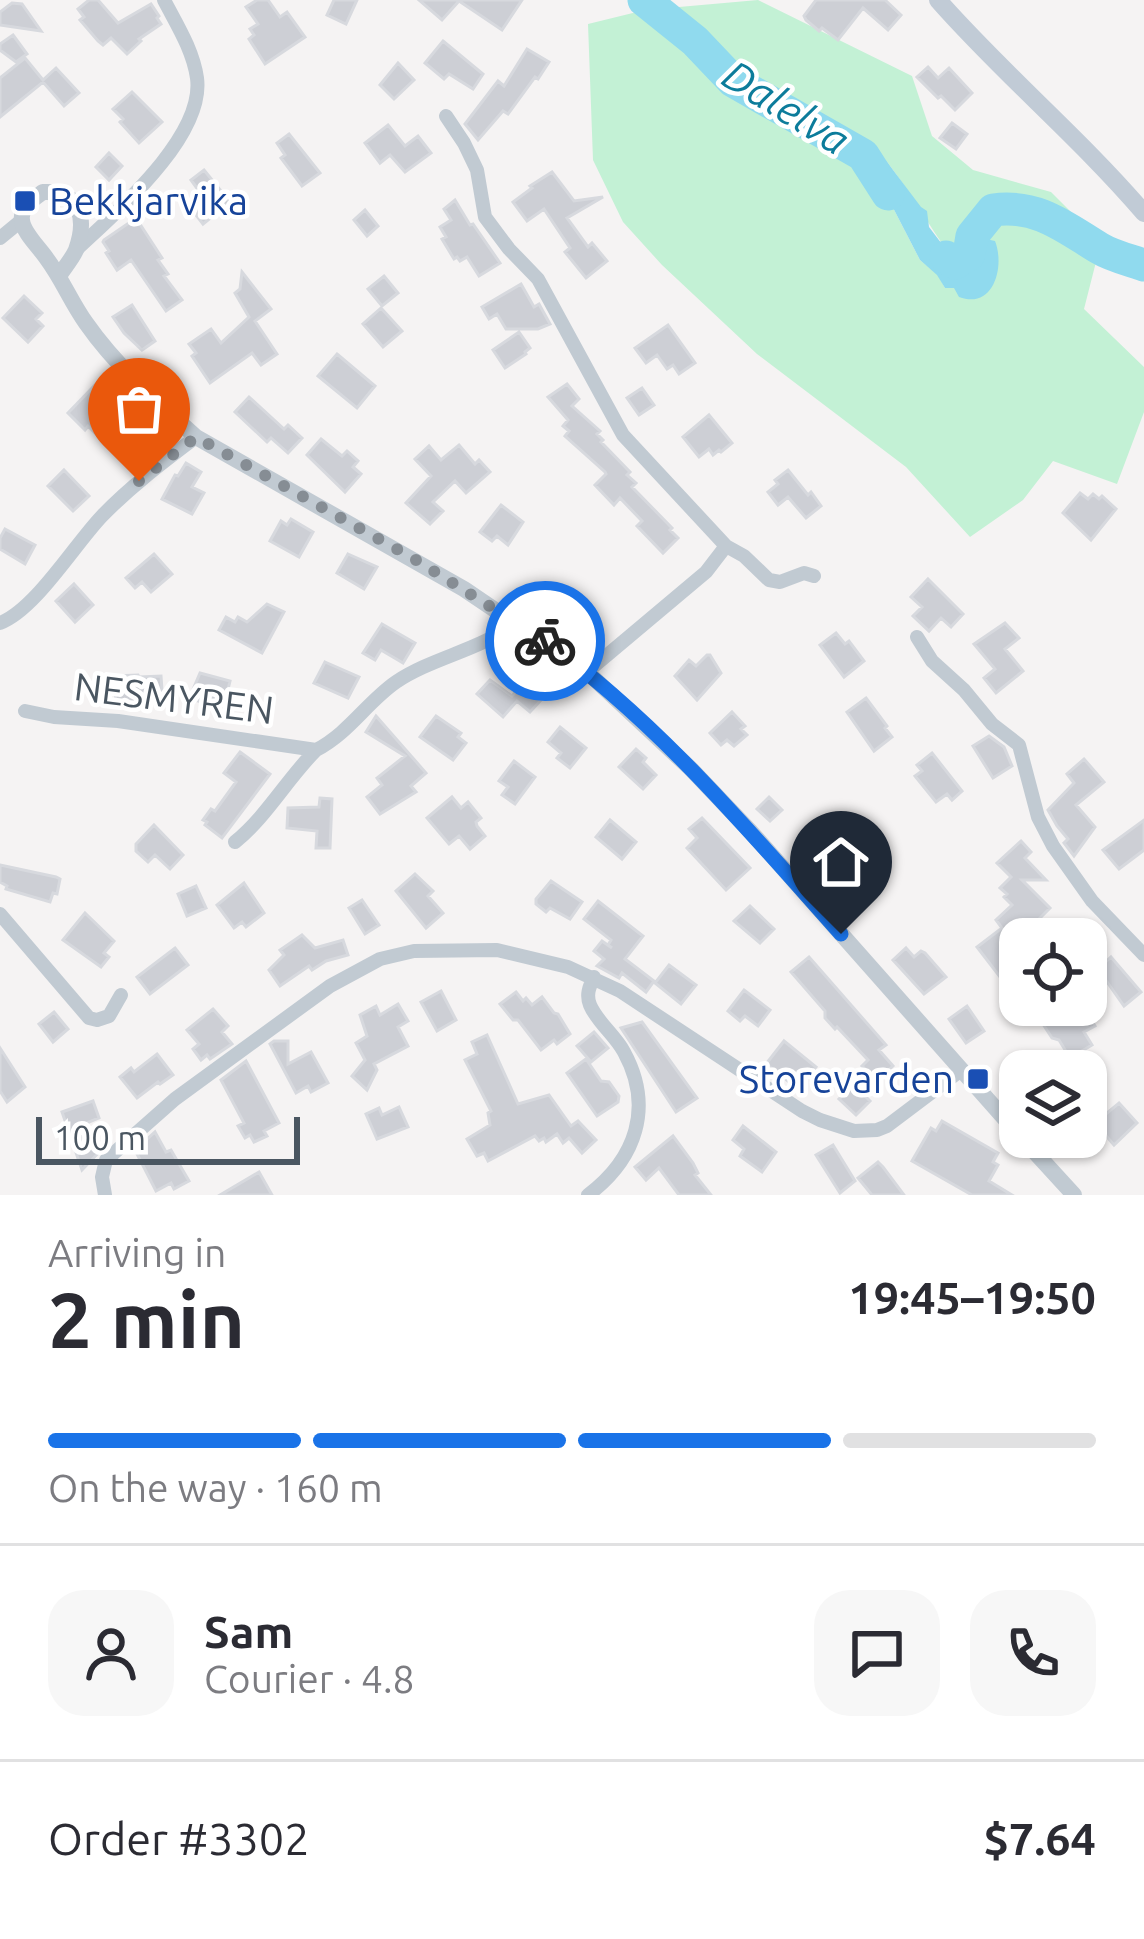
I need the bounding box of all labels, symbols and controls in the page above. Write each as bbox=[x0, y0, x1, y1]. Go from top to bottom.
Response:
water label: Dalelva bbox=[715, 50, 858, 163]
place label: Bekkjarvika bbox=[49, 179, 248, 222]
marker: Bekkjarvika bbox=[12, 188, 38, 214]
pin bbox=[88, 358, 190, 481]
icon: bag bbox=[106, 376, 172, 442]
courier bbox=[485, 581, 605, 701]
icon: bike bbox=[512, 608, 578, 674]
street label: NESMYREN bbox=[72, 664, 276, 731]
pin bbox=[790, 811, 892, 934]
icon: home bbox=[808, 829, 874, 895]
map controls bbox=[999, 918, 1107, 1158]
button: locate bbox=[999, 918, 1107, 1026]
button: layers bbox=[999, 1050, 1107, 1158]
place label: Storevarden bbox=[739, 1057, 954, 1100]
marker: Storevarden bbox=[965, 1066, 991, 1092]
scale bar bbox=[36, 1111, 300, 1164]
text: 100 m bbox=[54, 1119, 146, 1156]
text: Arriving in bbox=[48, 1231, 226, 1274]
text: 19:45–19:50 bbox=[848, 1272, 1096, 1323]
text: 2 min bbox=[48, 1275, 245, 1363]
text: On the way · 160 m bbox=[48, 1466, 383, 1509]
button: person bbox=[48, 1590, 174, 1716]
button: chat bbox=[814, 1590, 940, 1716]
button: phone bbox=[970, 1590, 1096, 1716]
text: Sam bbox=[204, 1606, 293, 1657]
text: Courier · 4.8 bbox=[204, 1657, 415, 1700]
text: Order #3302 bbox=[48, 1813, 310, 1864]
text: $7.64 bbox=[983, 1813, 1096, 1864]

